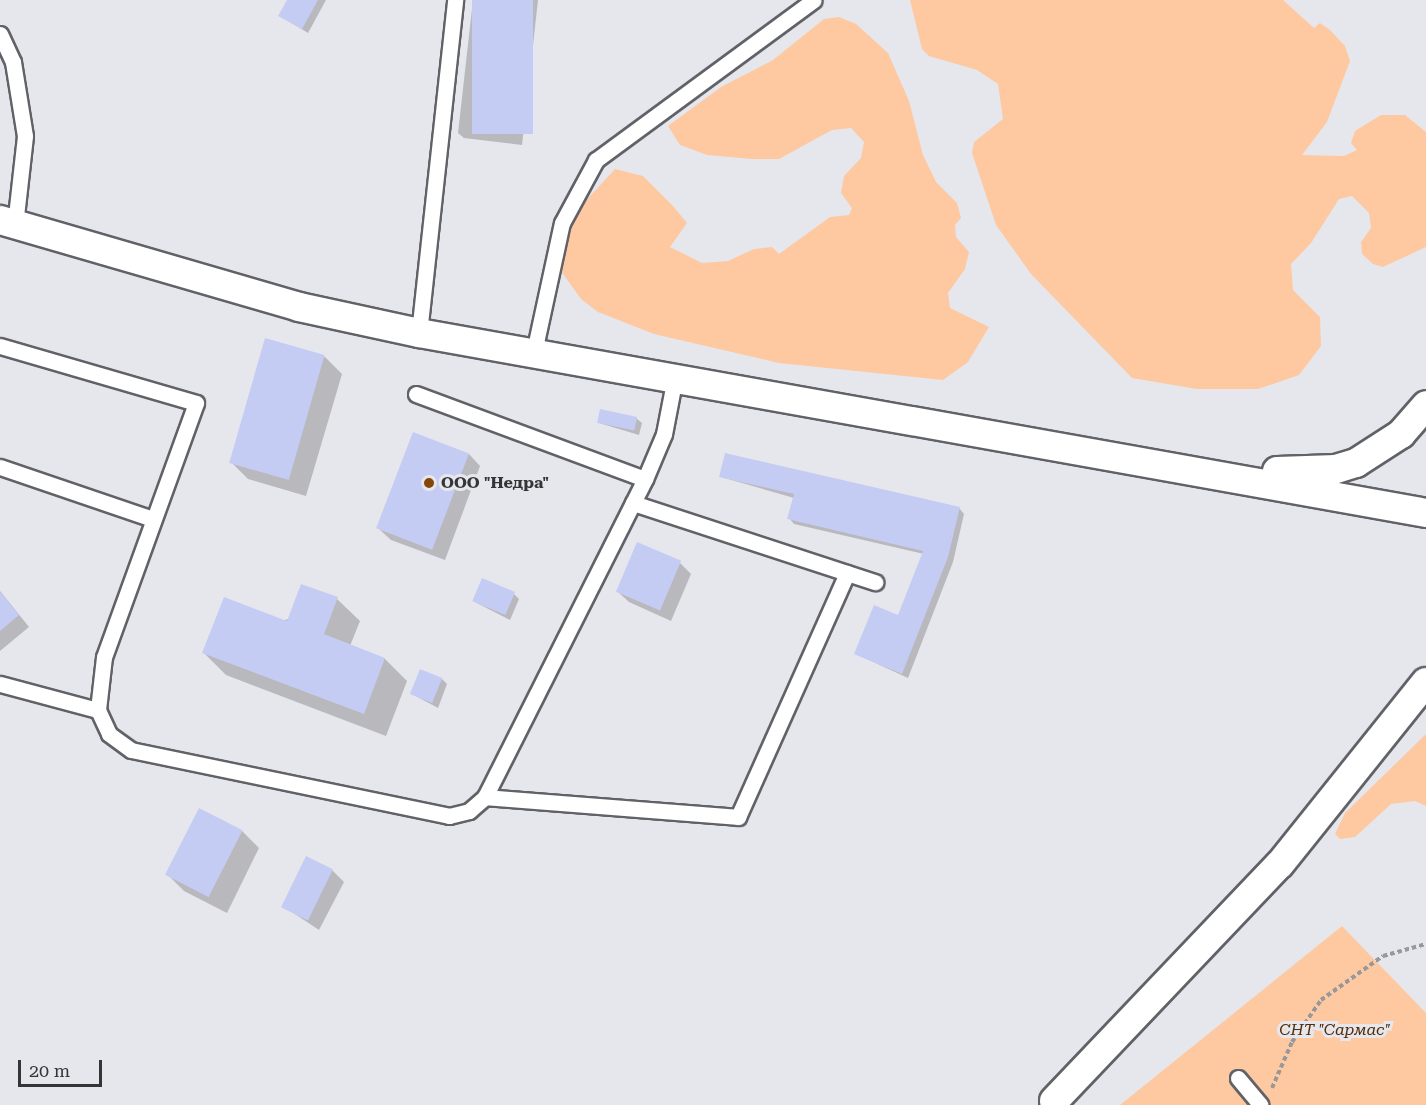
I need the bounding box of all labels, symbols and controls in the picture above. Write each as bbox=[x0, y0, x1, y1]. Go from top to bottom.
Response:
place label: ООО "Недра" bbox=[441, 473, 549, 493]
marker: ООО "Недра" bbox=[422, 476, 436, 490]
park label: СНТ "Сармас" bbox=[1279, 1020, 1391, 1040]
scale bar bbox=[21, 1048, 105, 1086]
text: 20 m bbox=[29, 1060, 70, 1081]

